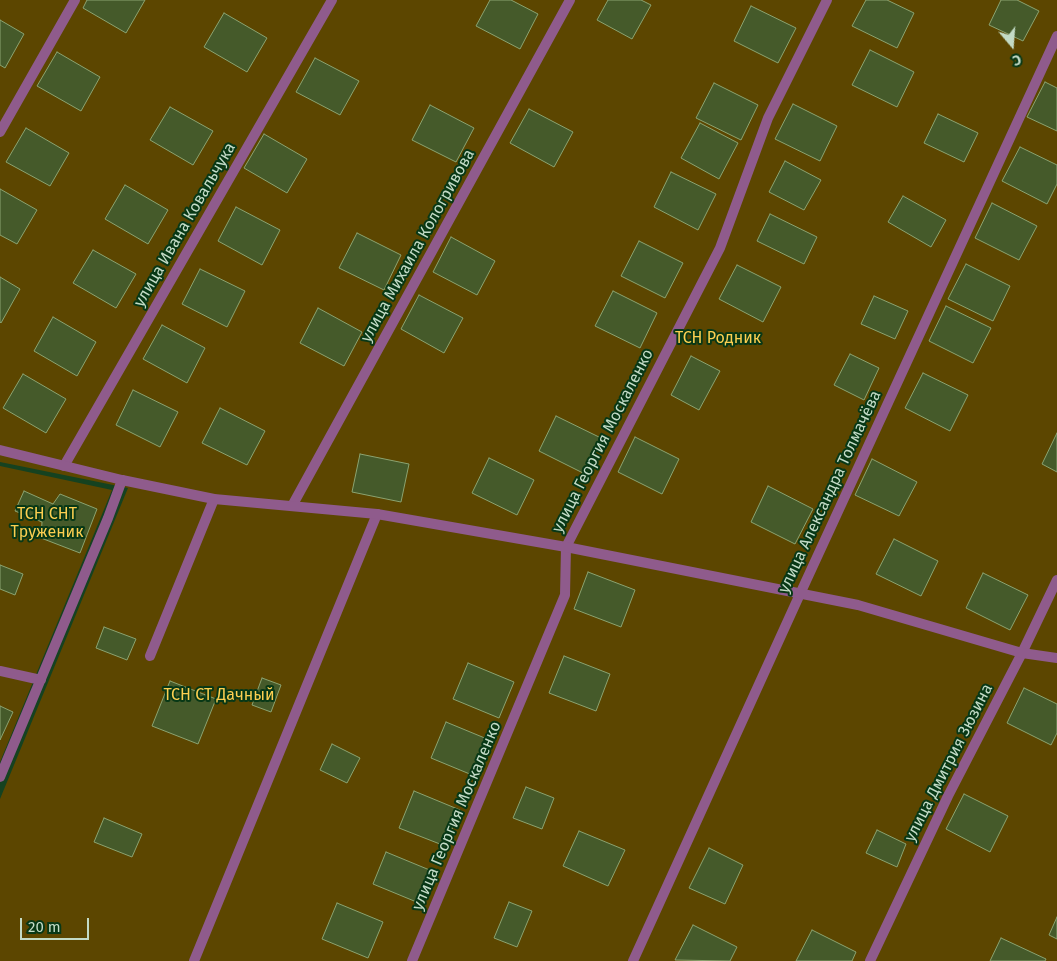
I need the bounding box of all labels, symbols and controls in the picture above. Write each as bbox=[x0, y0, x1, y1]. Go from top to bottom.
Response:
north arrow bbox=[987, 20, 1037, 70]
text: С bbox=[1010, 50, 1023, 69]
street label: улица Ивана Ковальчука bbox=[130, 139, 240, 311]
street label: улица Михаила Кологривова bbox=[357, 146, 479, 346]
park label: ТСН Родник bbox=[675, 329, 761, 349]
street label: улица Георгия Москаленко bbox=[548, 346, 658, 536]
street label: улица Александра Толмачёва bbox=[775, 388, 885, 596]
park label: ТСН СНТ Труженик bbox=[10, 505, 84, 543]
street label: улица Дмитрия Зюзина bbox=[901, 681, 997, 845]
park label: ТСН СТ Дачный bbox=[163, 686, 275, 706]
street label: улица Георгия Москаленко bbox=[408, 719, 506, 913]
scale bar bbox=[22, 908, 91, 940]
text: 20 m bbox=[28, 918, 61, 936]

